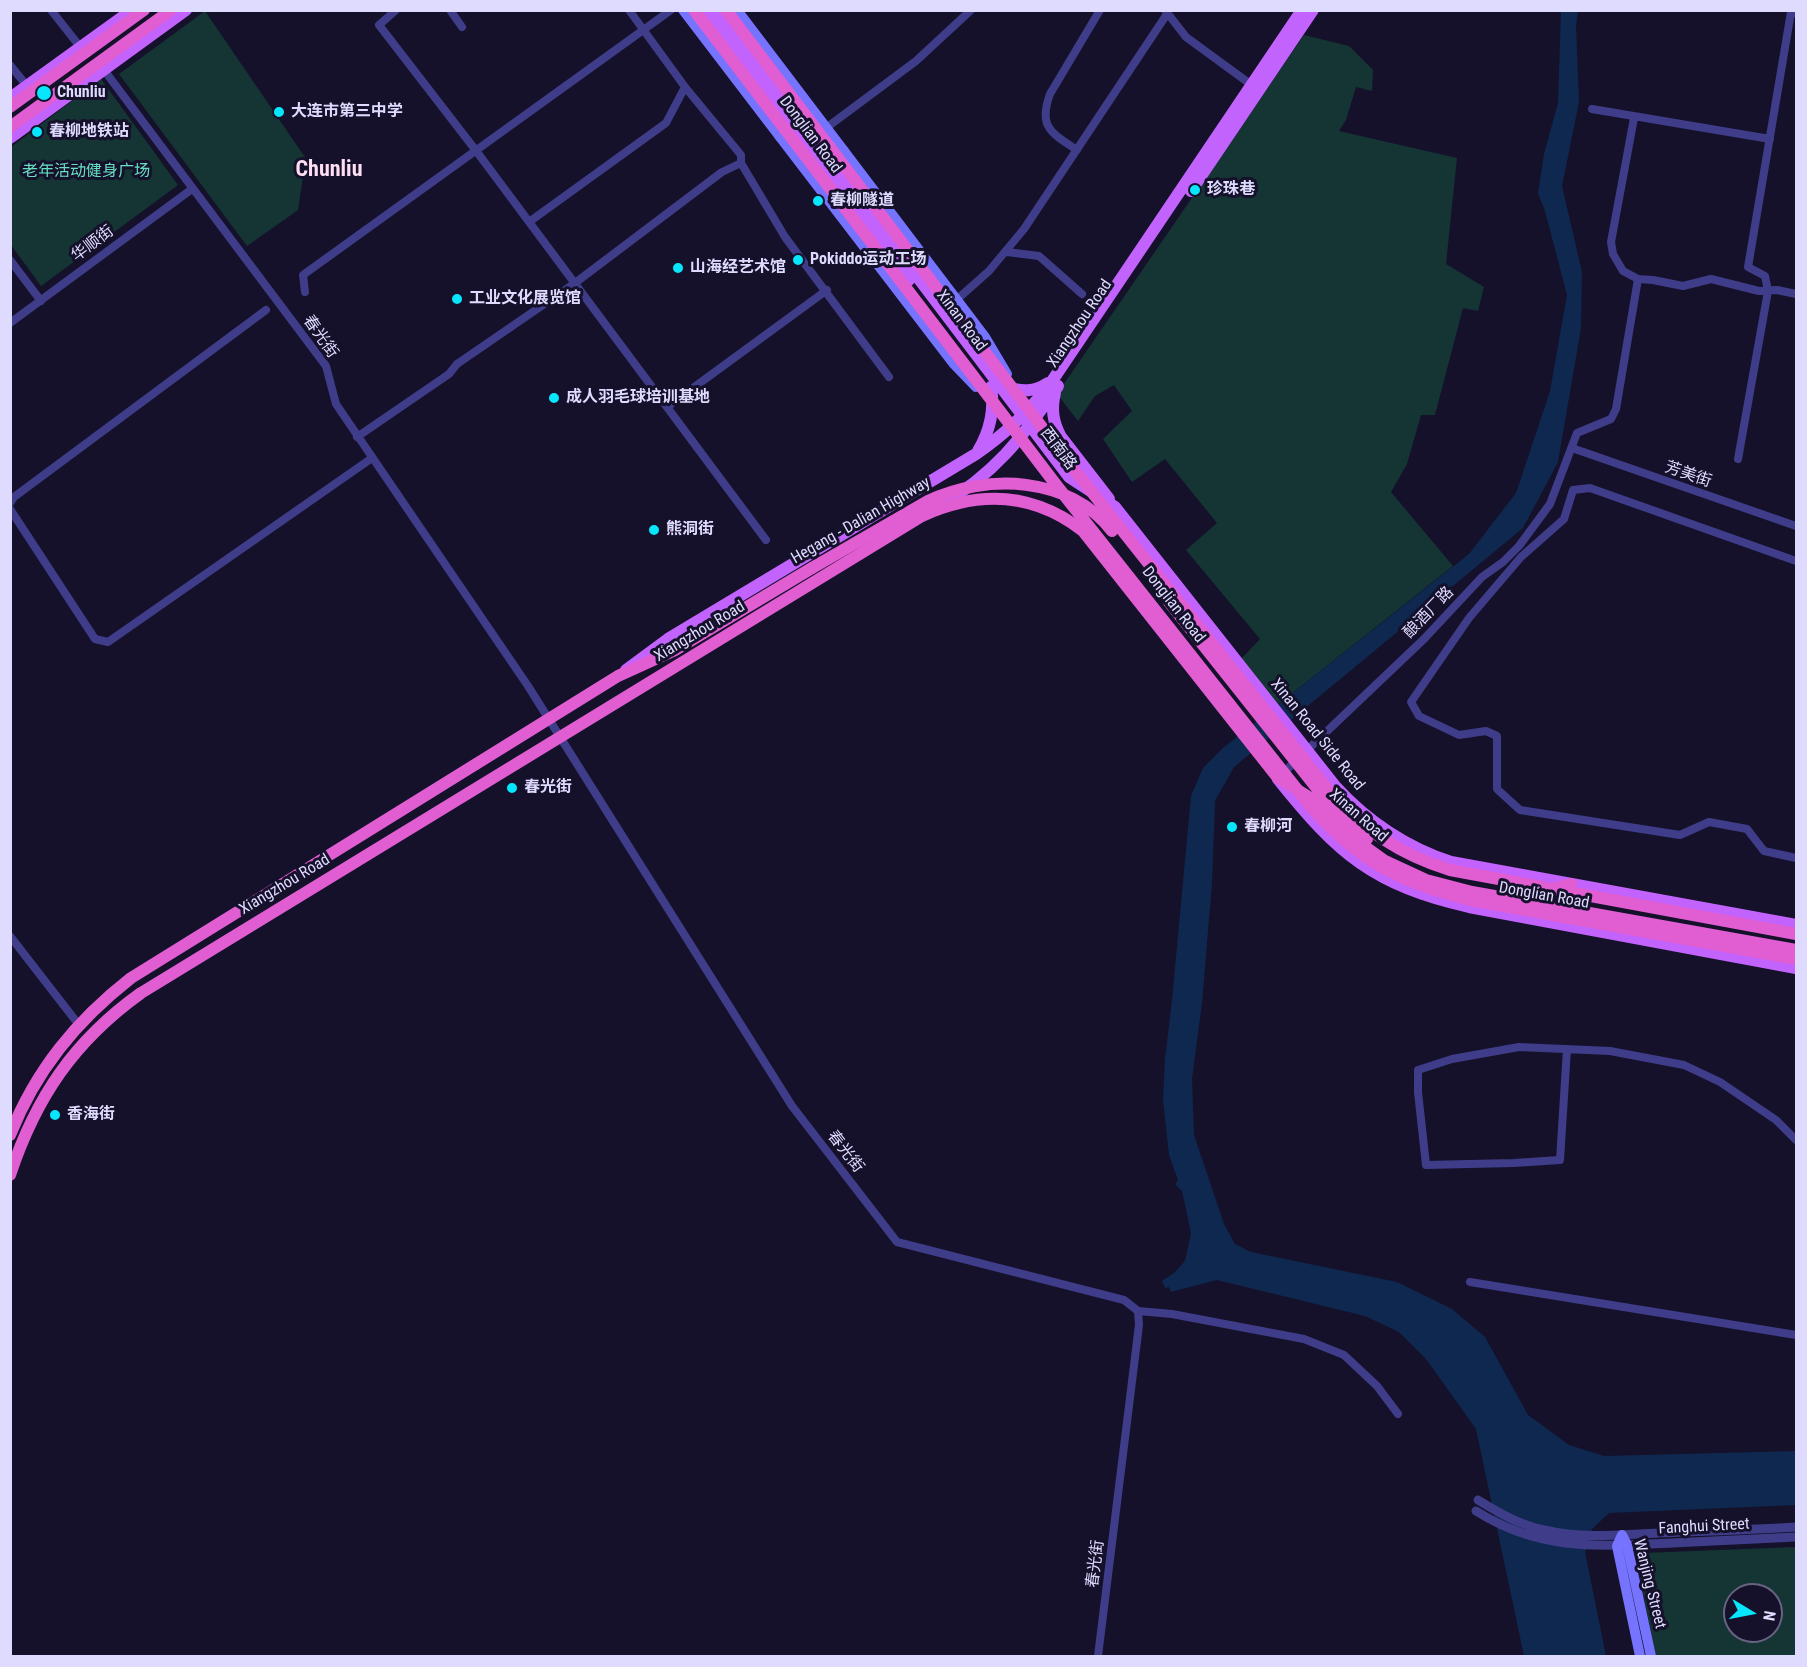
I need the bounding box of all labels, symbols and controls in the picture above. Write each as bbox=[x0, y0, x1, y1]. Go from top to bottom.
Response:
place label: Chunliu bbox=[57, 83, 106, 103]
marker: Chunliu bbox=[35, 84, 53, 102]
street label: Donglian Road bbox=[775, 93, 845, 177]
place label: 大连市第三中学 bbox=[291, 102, 403, 122]
marker: 大连市第三中学 bbox=[272, 105, 286, 119]
place label: 春柳地铁站 bbox=[49, 122, 129, 142]
marker: 春柳地铁站 bbox=[30, 125, 44, 139]
district label: Chunliu bbox=[296, 157, 362, 183]
park label: 老年活动健身广场 bbox=[22, 162, 150, 182]
place label: 珍珠巷 bbox=[1207, 180, 1255, 200]
marker: 珍珠巷 bbox=[1188, 183, 1202, 197]
place label: 春柳隧道 bbox=[830, 191, 894, 211]
marker: 春柳隧道 bbox=[811, 194, 825, 208]
street label: 华顺街 bbox=[68, 222, 118, 266]
place label: Pokiddo运动工场 bbox=[810, 250, 926, 270]
marker: Pokiddo运动工场 bbox=[791, 253, 805, 267]
place label: 山海经艺术馆 bbox=[690, 258, 786, 278]
marker: 山海经艺术馆 bbox=[671, 261, 685, 275]
street label: Xiangzhou Road bbox=[1043, 276, 1117, 372]
street label: Xinan Road bbox=[932, 287, 990, 355]
place label: 工业文化展览馆 bbox=[469, 289, 581, 309]
marker: 工业文化展览馆 bbox=[450, 292, 464, 306]
street label: 春光街 bbox=[298, 312, 342, 362]
place label: 成人羽毛球培训基地 bbox=[566, 388, 710, 408]
marker: 成人羽毛球培训基地 bbox=[547, 391, 561, 405]
street label: 西南路 bbox=[1036, 424, 1080, 474]
street label: 芳美街 bbox=[1662, 458, 1714, 492]
street label: Hegang - Dalian Highway bbox=[788, 473, 934, 569]
place label: 熊洞街 bbox=[666, 520, 714, 540]
marker: 熊洞街 bbox=[647, 523, 661, 537]
street label: Donglian Road bbox=[1137, 563, 1209, 647]
street label: 酿酒厂路 bbox=[1400, 583, 1458, 643]
street label: Xiangzhou Road bbox=[651, 597, 749, 667]
street label: Xinan Road Side Road bbox=[1266, 675, 1368, 795]
place label: 春光街 bbox=[524, 778, 572, 798]
marker: 春光街 bbox=[505, 781, 519, 795]
street label: Xinan Road bbox=[1325, 785, 1391, 847]
place label: 春柳河 bbox=[1244, 817, 1292, 837]
marker: 春柳河 bbox=[1225, 820, 1239, 834]
street label: Xiangzhou Road bbox=[236, 850, 334, 920]
street label: Donglian Road bbox=[1497, 879, 1591, 913]
place label: 香海街 bbox=[67, 1105, 115, 1125]
marker: 香海街 bbox=[48, 1108, 62, 1122]
street label: 春光街 bbox=[823, 1127, 867, 1177]
street label: Fanghui Street bbox=[1658, 1515, 1750, 1539]
street label: Wanjing Street bbox=[1629, 1537, 1669, 1631]
street label: 春光街 bbox=[1084, 1539, 1108, 1589]
north arrow bbox=[1723, 1583, 1783, 1643]
text: N bbox=[1759, 1609, 1779, 1622]

